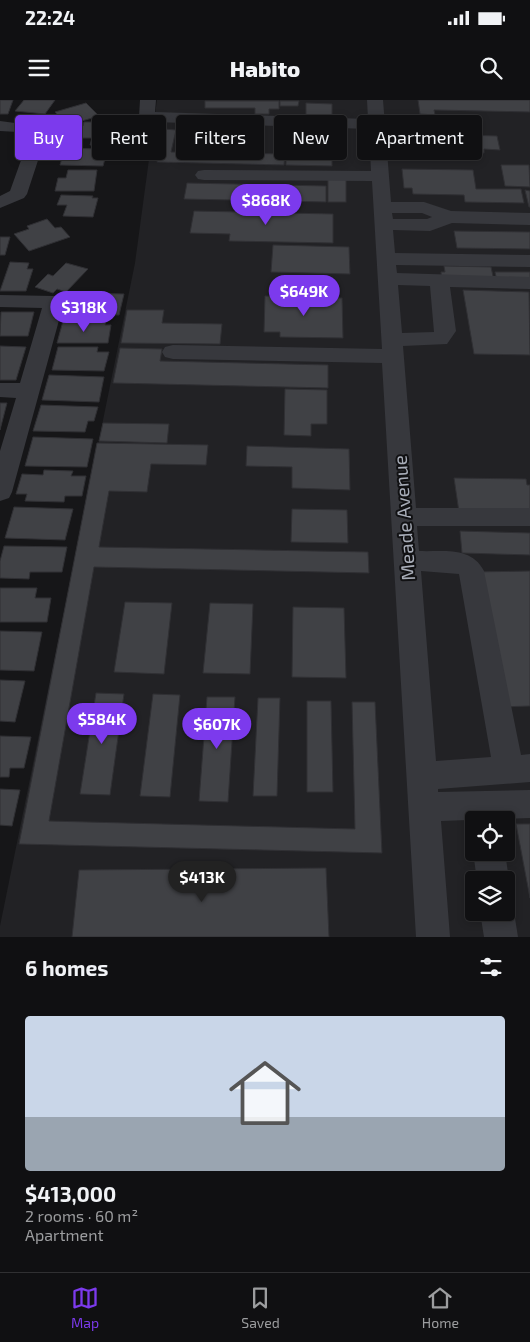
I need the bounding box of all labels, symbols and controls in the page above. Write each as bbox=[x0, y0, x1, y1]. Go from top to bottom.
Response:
text: 22:24 bbox=[25, 6, 75, 29]
icon: menu bbox=[25, 54, 53, 82]
icon: search bbox=[477, 54, 505, 82]
text: Habito bbox=[230, 55, 300, 81]
chip: Buy bbox=[15, 115, 82, 160]
chip: Rent bbox=[92, 115, 166, 160]
chip: Filters bbox=[176, 115, 264, 160]
chip: New bbox=[274, 115, 347, 160]
chip: Apartment bbox=[357, 115, 482, 160]
pin: $868K bbox=[231, 184, 301, 226]
text: $868K bbox=[242, 190, 290, 209]
pin: $649K bbox=[269, 274, 339, 317]
text: $649K bbox=[280, 281, 328, 300]
pin: $318K bbox=[49, 290, 119, 333]
text: $318K bbox=[61, 297, 107, 316]
street label: Meade Avenue bbox=[388, 454, 419, 582]
pin: $584K bbox=[67, 702, 137, 745]
pin: $607K bbox=[182, 708, 252, 750]
text: $584K bbox=[78, 709, 126, 728]
text: $607K bbox=[193, 714, 241, 733]
map controls bbox=[465, 811, 515, 921]
button: locate bbox=[465, 811, 515, 861]
pin: $413K bbox=[167, 860, 237, 903]
text: $413K bbox=[179, 867, 225, 886]
button: layers bbox=[465, 871, 515, 921]
icon: filters bbox=[477, 953, 505, 981]
text: 6 homes bbox=[25, 955, 108, 980]
icon: home bbox=[220, 1048, 310, 1138]
text: $413,000 bbox=[25, 1181, 116, 1206]
text: 2 rooms · 60 m² bbox=[25, 1206, 138, 1225]
text: Apartment bbox=[25, 1225, 104, 1244]
tab: Map bbox=[71, 1284, 99, 1331]
tab: Saved bbox=[241, 1284, 280, 1331]
tab: Home bbox=[422, 1284, 459, 1331]

